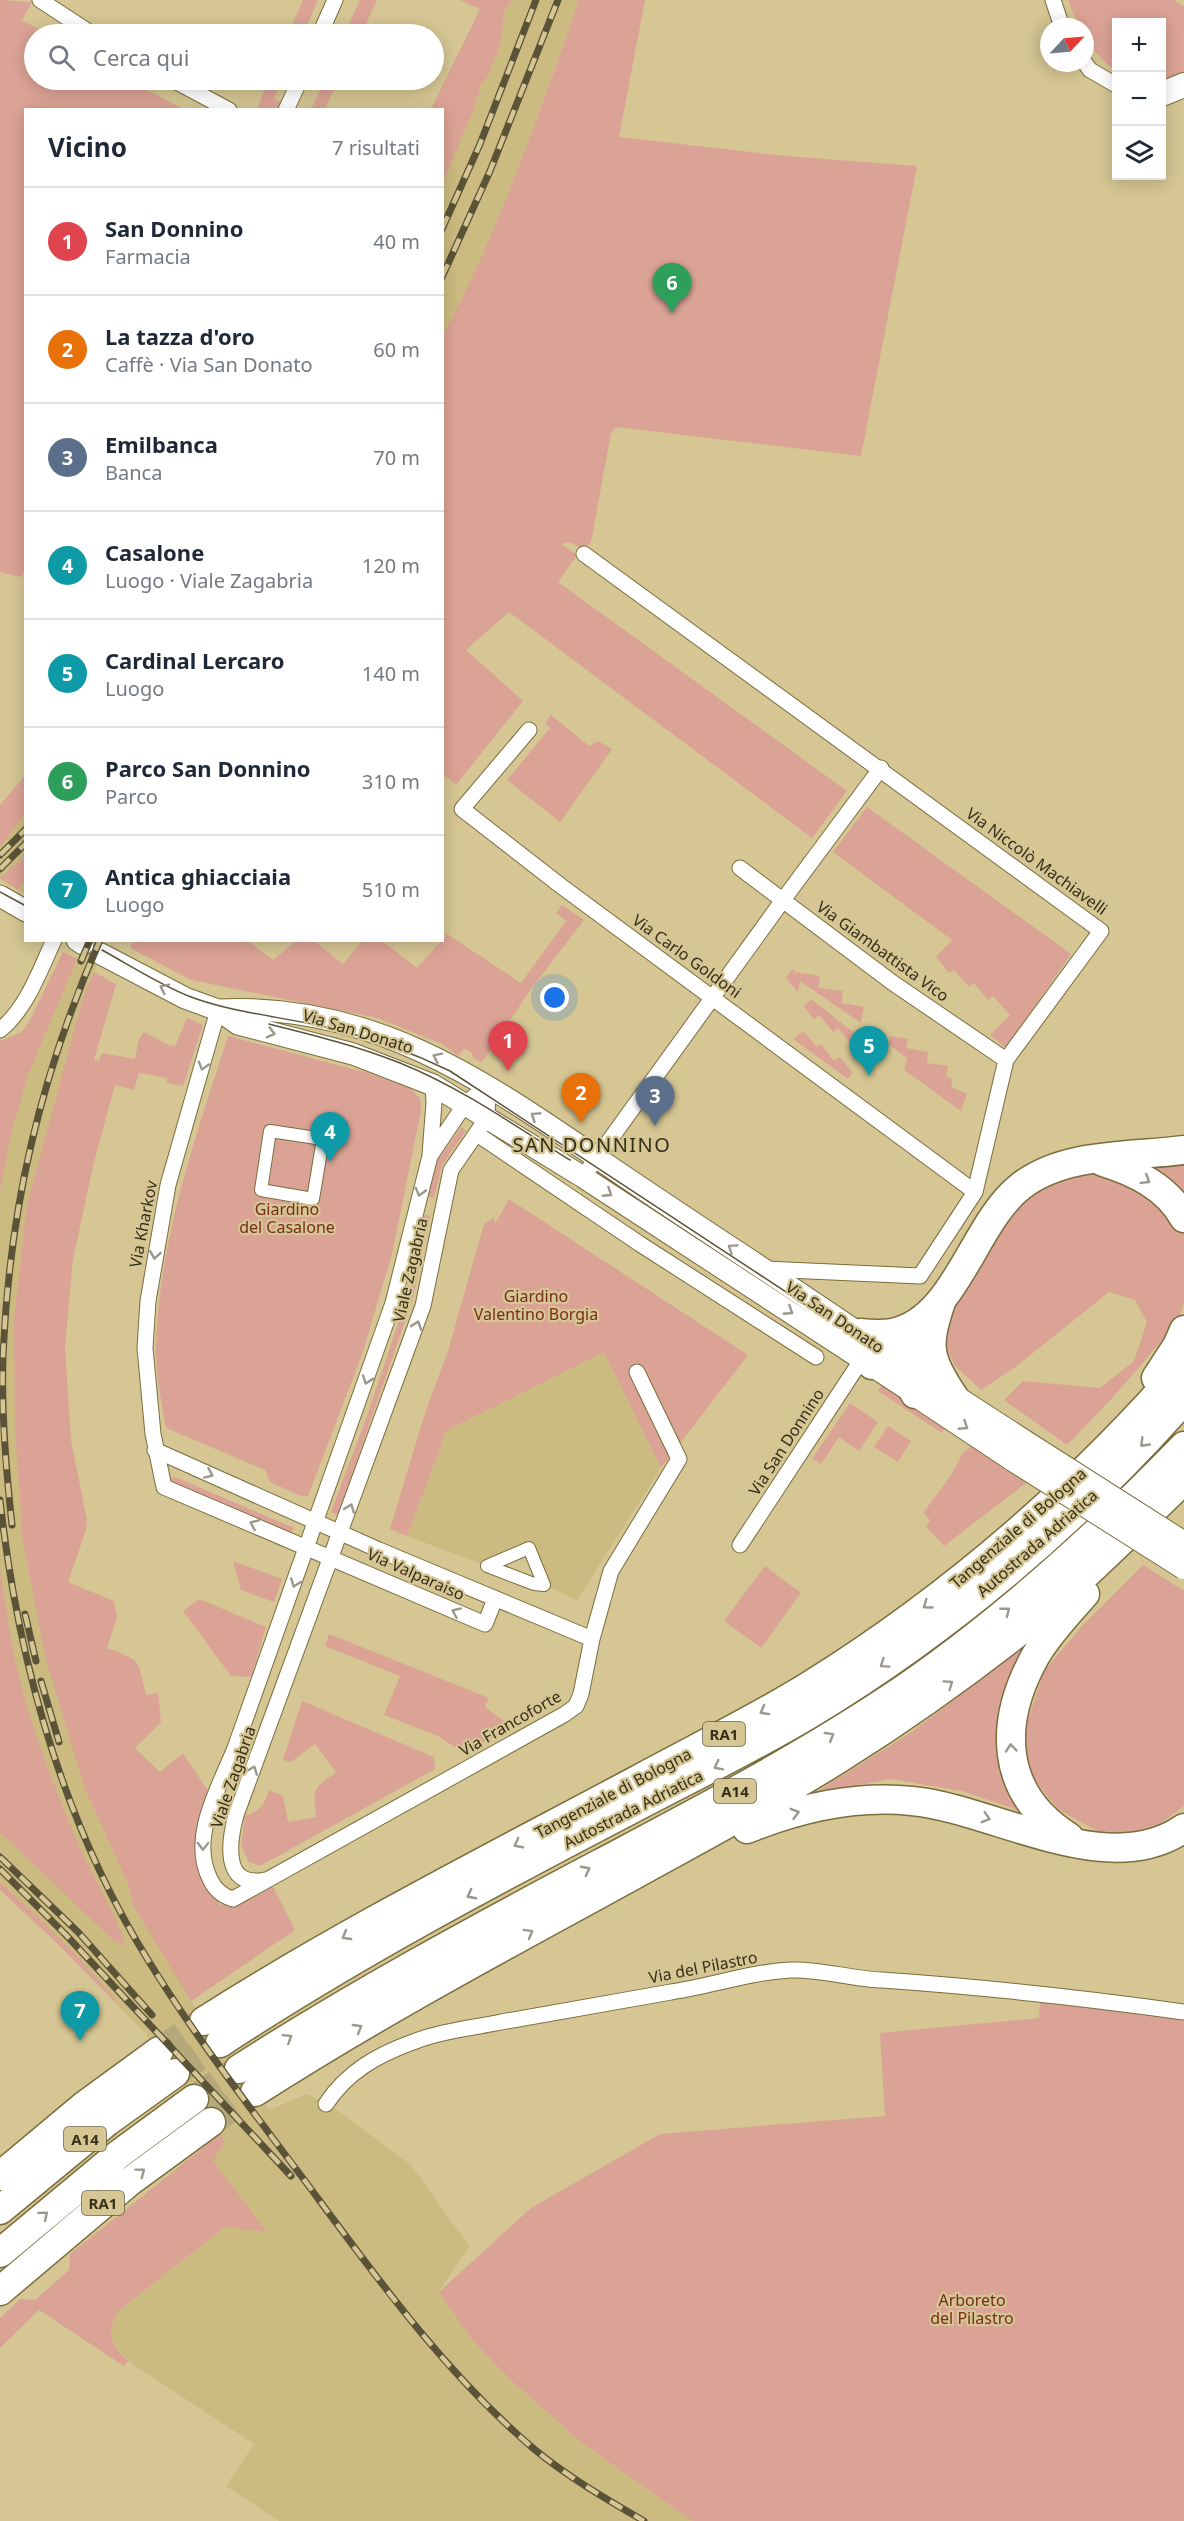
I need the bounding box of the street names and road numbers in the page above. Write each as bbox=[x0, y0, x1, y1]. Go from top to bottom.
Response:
street label: Via Niccolò Machiavelli bbox=[962, 802, 1112, 920]
street label: Via Giambattista Vico bbox=[812, 895, 954, 1007]
street label: Via Carlo Goldoni bbox=[628, 909, 746, 1003]
street label: Via San Donato bbox=[300, 1004, 416, 1058]
street label: Via Kharkov bbox=[124, 1178, 162, 1269]
street label: Viale Zagabria bbox=[387, 1216, 433, 1324]
street label: Via San Donato bbox=[781, 1276, 889, 1358]
street label: Via San Donnino bbox=[743, 1384, 829, 1500]
street label: Tangenziale di Bologna bbox=[945, 1463, 1091, 1593]
street label: Autostrada Adriatica bbox=[972, 1484, 1102, 1602]
street label: Via Valparaiso bbox=[364, 1543, 468, 1605]
street label: Via Francoforte bbox=[455, 1685, 565, 1761]
road number: RA1 bbox=[703, 1722, 745, 1746]
street label: Viale Zagabria bbox=[205, 1723, 261, 1831]
street label: Tangenziale di Bologna bbox=[531, 1742, 695, 1844]
street label: Autostrada Adriatica bbox=[560, 1764, 706, 1854]
road number: A14 bbox=[714, 1779, 756, 1803]
street label: Via del Pilastro bbox=[647, 1946, 759, 1988]
road number: A14 bbox=[64, 2127, 106, 2151]
road number: RA1 bbox=[82, 2191, 124, 2215]

